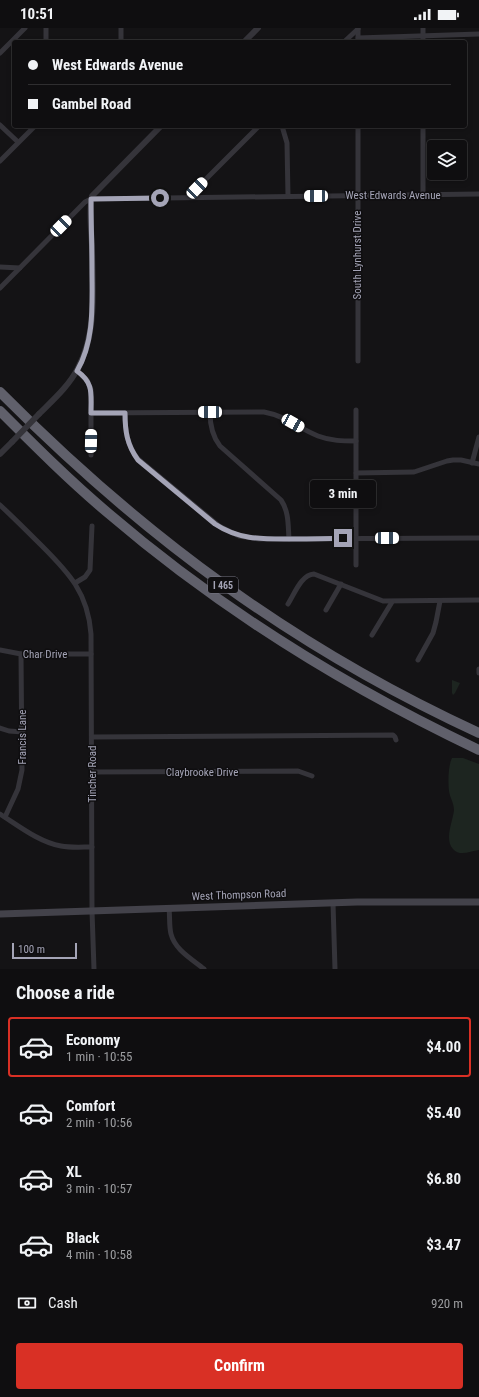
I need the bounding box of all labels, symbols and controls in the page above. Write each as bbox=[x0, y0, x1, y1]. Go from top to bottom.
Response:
text: 10:51 bbox=[20, 5, 54, 23]
text: West Edwards Avenue bbox=[52, 56, 183, 74]
text: Gambel Road bbox=[52, 95, 131, 113]
map controls bbox=[427, 140, 467, 180]
button: layers bbox=[427, 140, 467, 180]
car bbox=[184, 175, 210, 201]
route start bbox=[151, 189, 169, 207]
street label: West Edwards Avenue bbox=[345, 189, 441, 202]
car bbox=[304, 190, 328, 202]
street label: South Lynhurst Drive bbox=[351, 211, 364, 299]
car bbox=[48, 213, 74, 239]
car bbox=[198, 406, 222, 418]
car bbox=[280, 412, 306, 434]
car bbox=[85, 429, 97, 453]
callout: 3 min bbox=[310, 480, 376, 508]
text: 3 min bbox=[329, 486, 357, 501]
route end bbox=[334, 529, 352, 547]
car bbox=[375, 532, 399, 544]
road number: I 465 bbox=[208, 577, 238, 593]
street label: Char Drive bbox=[23, 648, 67, 661]
street label: Francis Lane bbox=[16, 709, 29, 765]
street label: Tincher Road bbox=[86, 745, 99, 803]
street label: Claybrooke Drive bbox=[166, 766, 238, 779]
street label: West Thompson Road bbox=[191, 887, 287, 903]
scale bar bbox=[12, 941, 77, 960]
text: 100 m bbox=[18, 943, 45, 956]
text: Choose a ride bbox=[16, 982, 115, 1003]
icon: car bbox=[18, 1029, 54, 1065]
text: Economy bbox=[66, 1031, 120, 1049]
text: $4.00 bbox=[426, 1038, 461, 1056]
text: 1 min · 10:55 bbox=[66, 1049, 132, 1064]
icon: car bbox=[18, 1095, 54, 1131]
text: Comfort bbox=[66, 1097, 115, 1115]
text: $5.40 bbox=[426, 1104, 461, 1122]
text: 2 min · 10:56 bbox=[66, 1115, 132, 1130]
icon: car bbox=[18, 1161, 54, 1197]
text: XL bbox=[66, 1163, 82, 1181]
text: $6.80 bbox=[426, 1170, 461, 1188]
text: 3 min · 10:57 bbox=[66, 1181, 132, 1196]
icon: car bbox=[18, 1227, 54, 1263]
text: Black bbox=[66, 1229, 99, 1247]
text: $3.47 bbox=[426, 1236, 461, 1254]
text: 4 min · 10:58 bbox=[66, 1247, 132, 1262]
icon: cash bbox=[16, 1292, 38, 1314]
text: Cash bbox=[48, 1294, 78, 1312]
text: 920 m bbox=[431, 1296, 463, 1311]
button: Confirm bbox=[16, 1343, 463, 1389]

